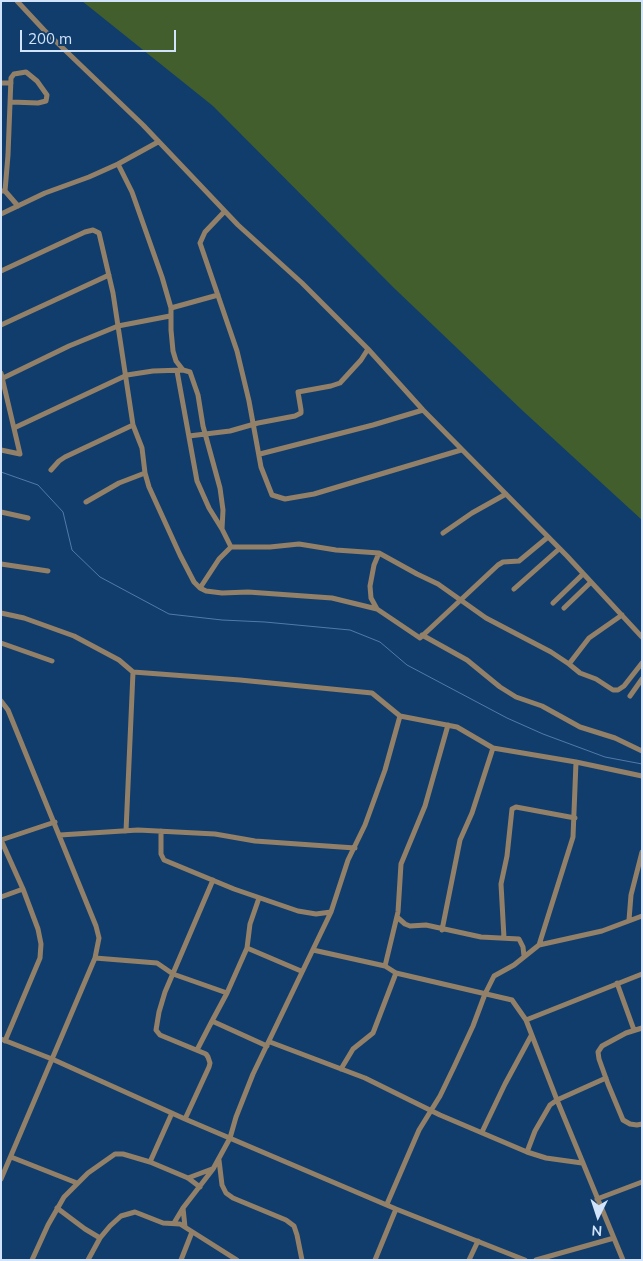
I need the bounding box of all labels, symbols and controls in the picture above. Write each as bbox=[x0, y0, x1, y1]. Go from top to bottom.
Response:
scale bar bbox=[22, 20, 179, 52]
text: 200 m bbox=[28, 29, 72, 48]
north arrow bbox=[573, 1191, 623, 1241]
text: N bbox=[591, 1222, 603, 1240]

